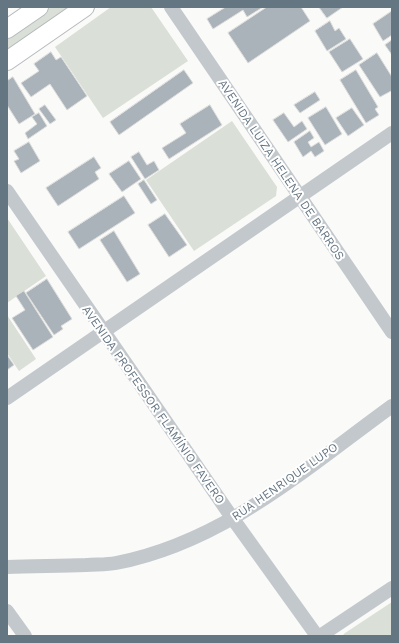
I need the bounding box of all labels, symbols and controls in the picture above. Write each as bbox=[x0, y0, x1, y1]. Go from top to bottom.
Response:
street label: AVENIDA LUIZA HELENA DE BARROS bbox=[215, 77, 347, 263]
street label: AVENIDA PROFESSOR FLAMÍNIO FAVERO bbox=[79, 303, 227, 507]
street label: RUA HENRIQUE LUPO bbox=[229, 440, 341, 524]

